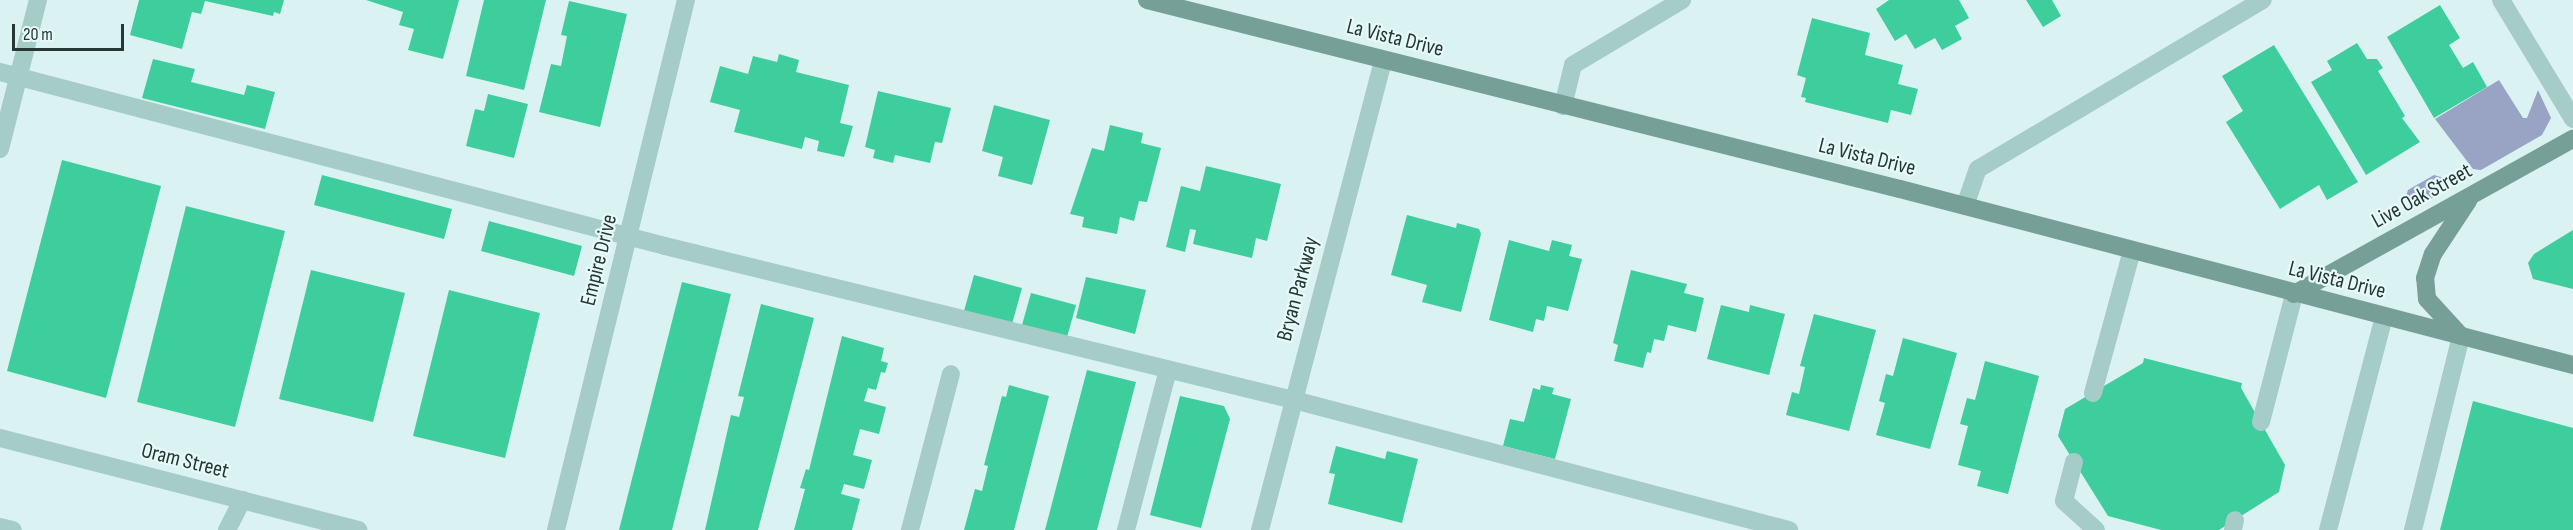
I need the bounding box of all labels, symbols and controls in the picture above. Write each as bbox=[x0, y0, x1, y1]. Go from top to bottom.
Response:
scale bar bbox=[15, 12, 128, 50]
street label: La Vista Drive bbox=[1344, 13, 1446, 63]
text: 20 m bbox=[23, 24, 53, 45]
street label: La Vista Drive bbox=[1816, 132, 1918, 182]
street label: Live Oak Street bbox=[2367, 158, 2477, 234]
street label: Empire Drive bbox=[575, 212, 623, 308]
street label: Bryan Parkway bbox=[1271, 234, 1325, 344]
street label: La Vista Drive bbox=[2286, 255, 2388, 305]
street label: Oram Street bbox=[138, 437, 232, 485]

